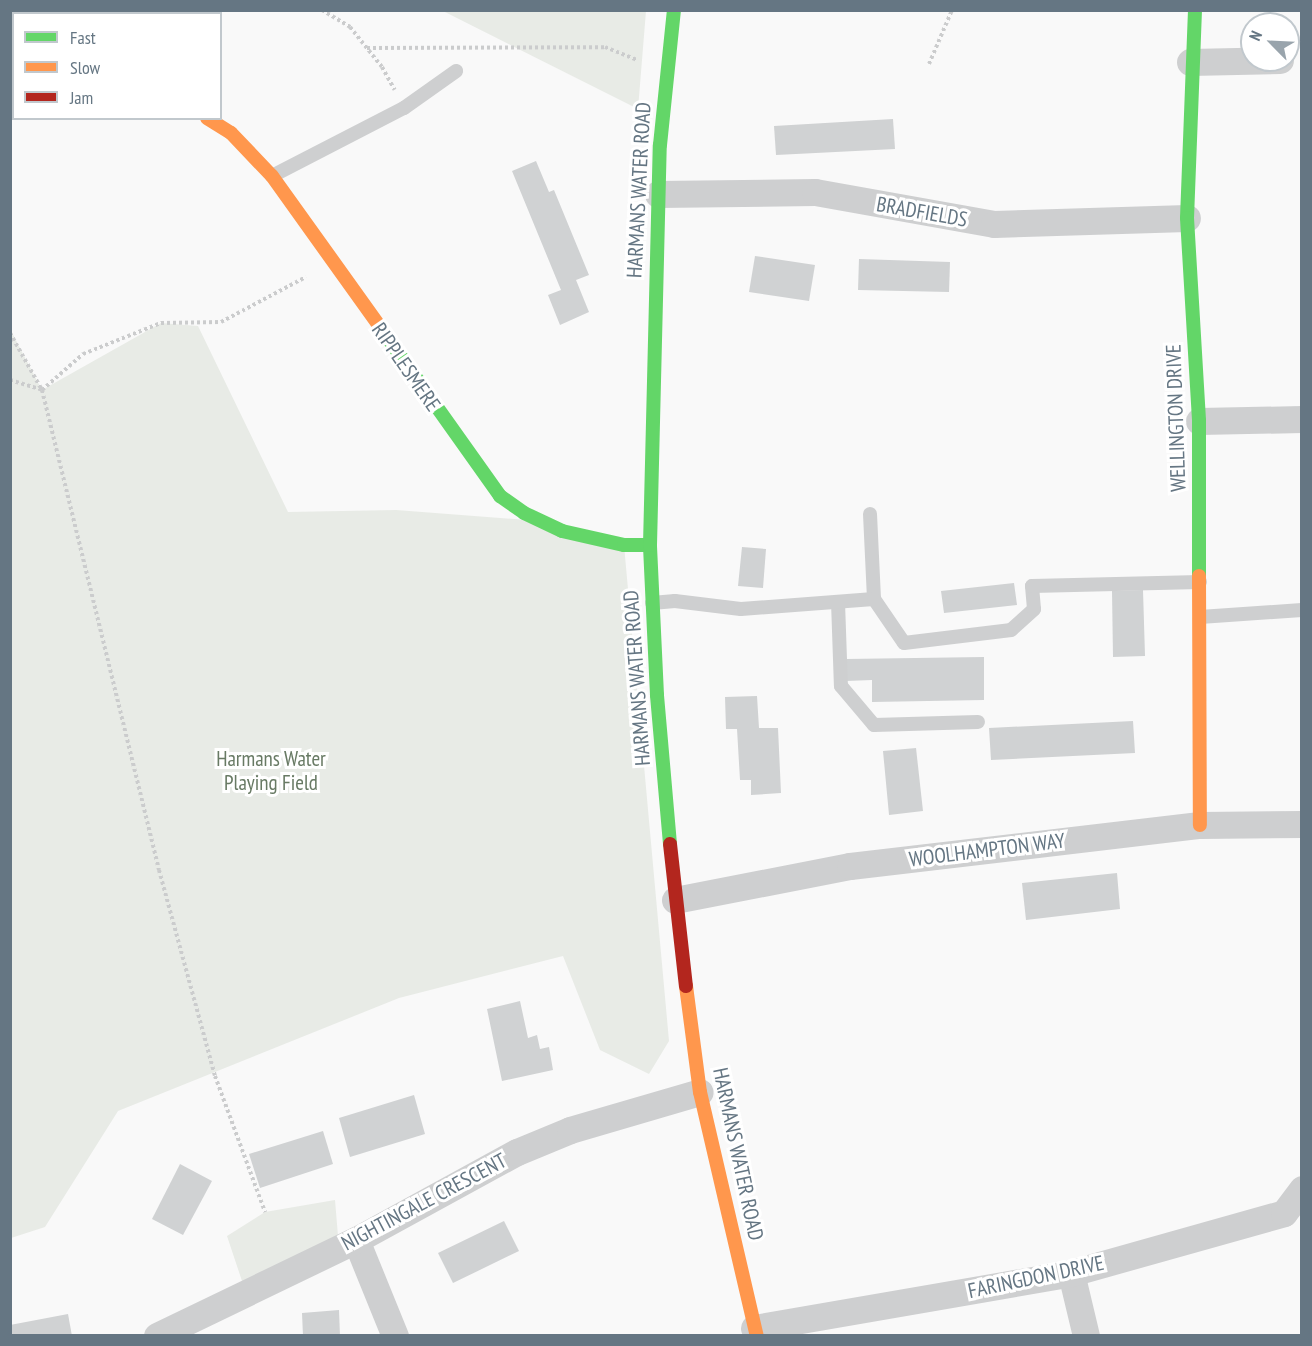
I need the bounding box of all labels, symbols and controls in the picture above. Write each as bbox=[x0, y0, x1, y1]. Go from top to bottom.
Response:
legend bbox=[12, 12, 222, 120]
north arrow bbox=[1240, 12, 1300, 72]
text: Fast bbox=[70, 26, 96, 49]
text: N bbox=[1244, 27, 1266, 44]
text: Slow bbox=[70, 56, 100, 79]
text: Jam bbox=[70, 86, 93, 109]
street label: HARMANS WATER ROAD bbox=[622, 101, 656, 279]
street label: BRADFIELDS bbox=[875, 192, 969, 232]
street label: RIPPLESMERE bbox=[366, 318, 446, 416]
street label: WELLINGTON DRIVE bbox=[1161, 344, 1191, 492]
street label: HARMANS WATER ROAD bbox=[618, 589, 656, 767]
park label: Harmans Water Playing Field bbox=[216, 746, 326, 796]
street label: WOOLHAMPTON WAY bbox=[908, 828, 1066, 872]
street label: HARMANS WATER ROAD bbox=[707, 1065, 769, 1243]
street label: NIGHTINGALE CRESCENT bbox=[337, 1148, 511, 1256]
street label: FARINGDON DRIVE bbox=[966, 1250, 1106, 1304]

